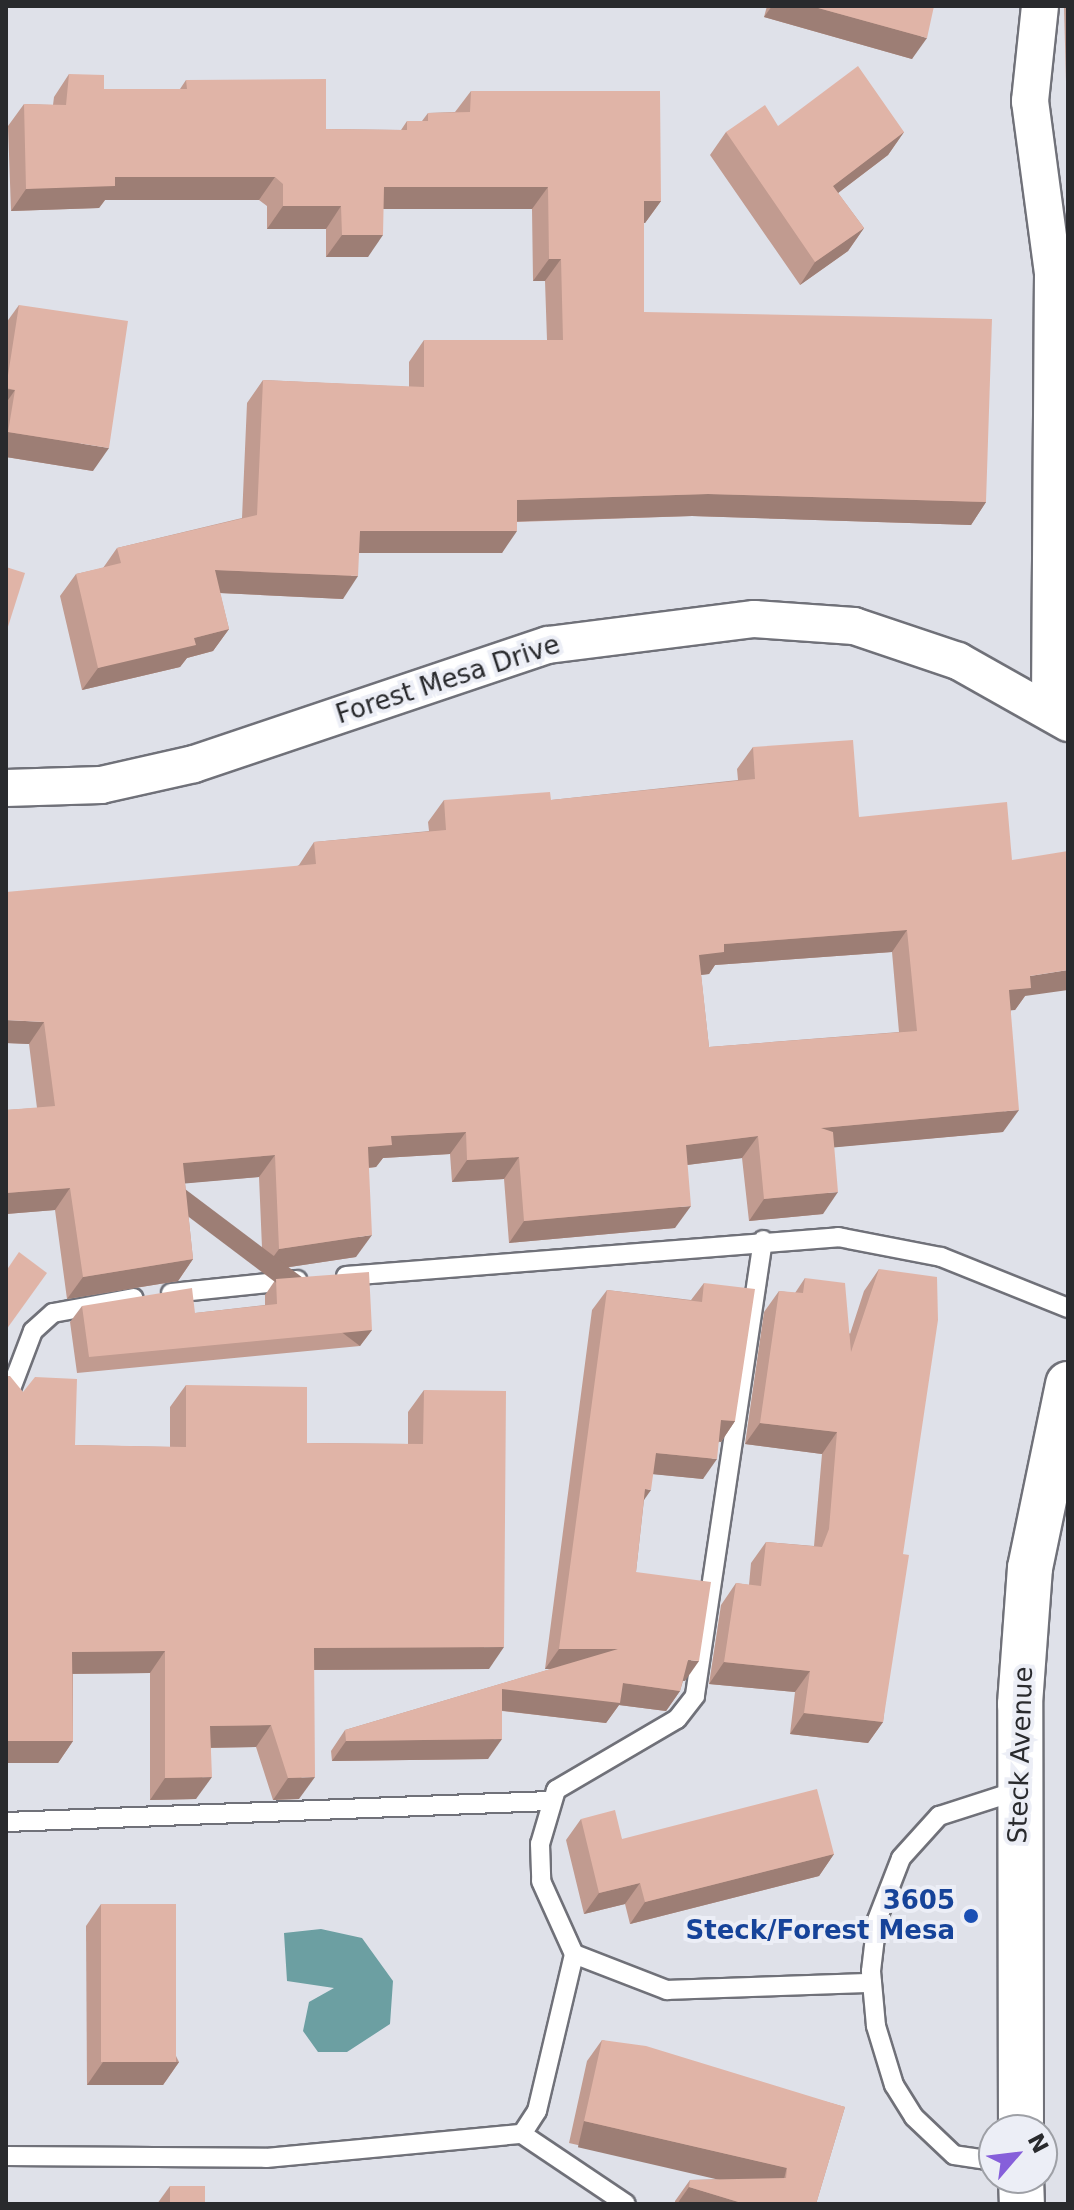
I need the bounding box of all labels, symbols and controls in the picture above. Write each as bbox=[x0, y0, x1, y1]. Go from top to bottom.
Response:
street label: Forest Mesa Drive bbox=[332, 629, 564, 731]
street label: Steck Avenue bbox=[1002, 1666, 1040, 1844]
place label: 3605 Steck/Forest Mesa bbox=[686, 1885, 955, 1946]
marker: 3605 Steck/Forest Mesa bbox=[962, 1907, 980, 1925]
north arrow bbox=[978, 2114, 1058, 2194]
text: N bbox=[1023, 2129, 1053, 2157]

